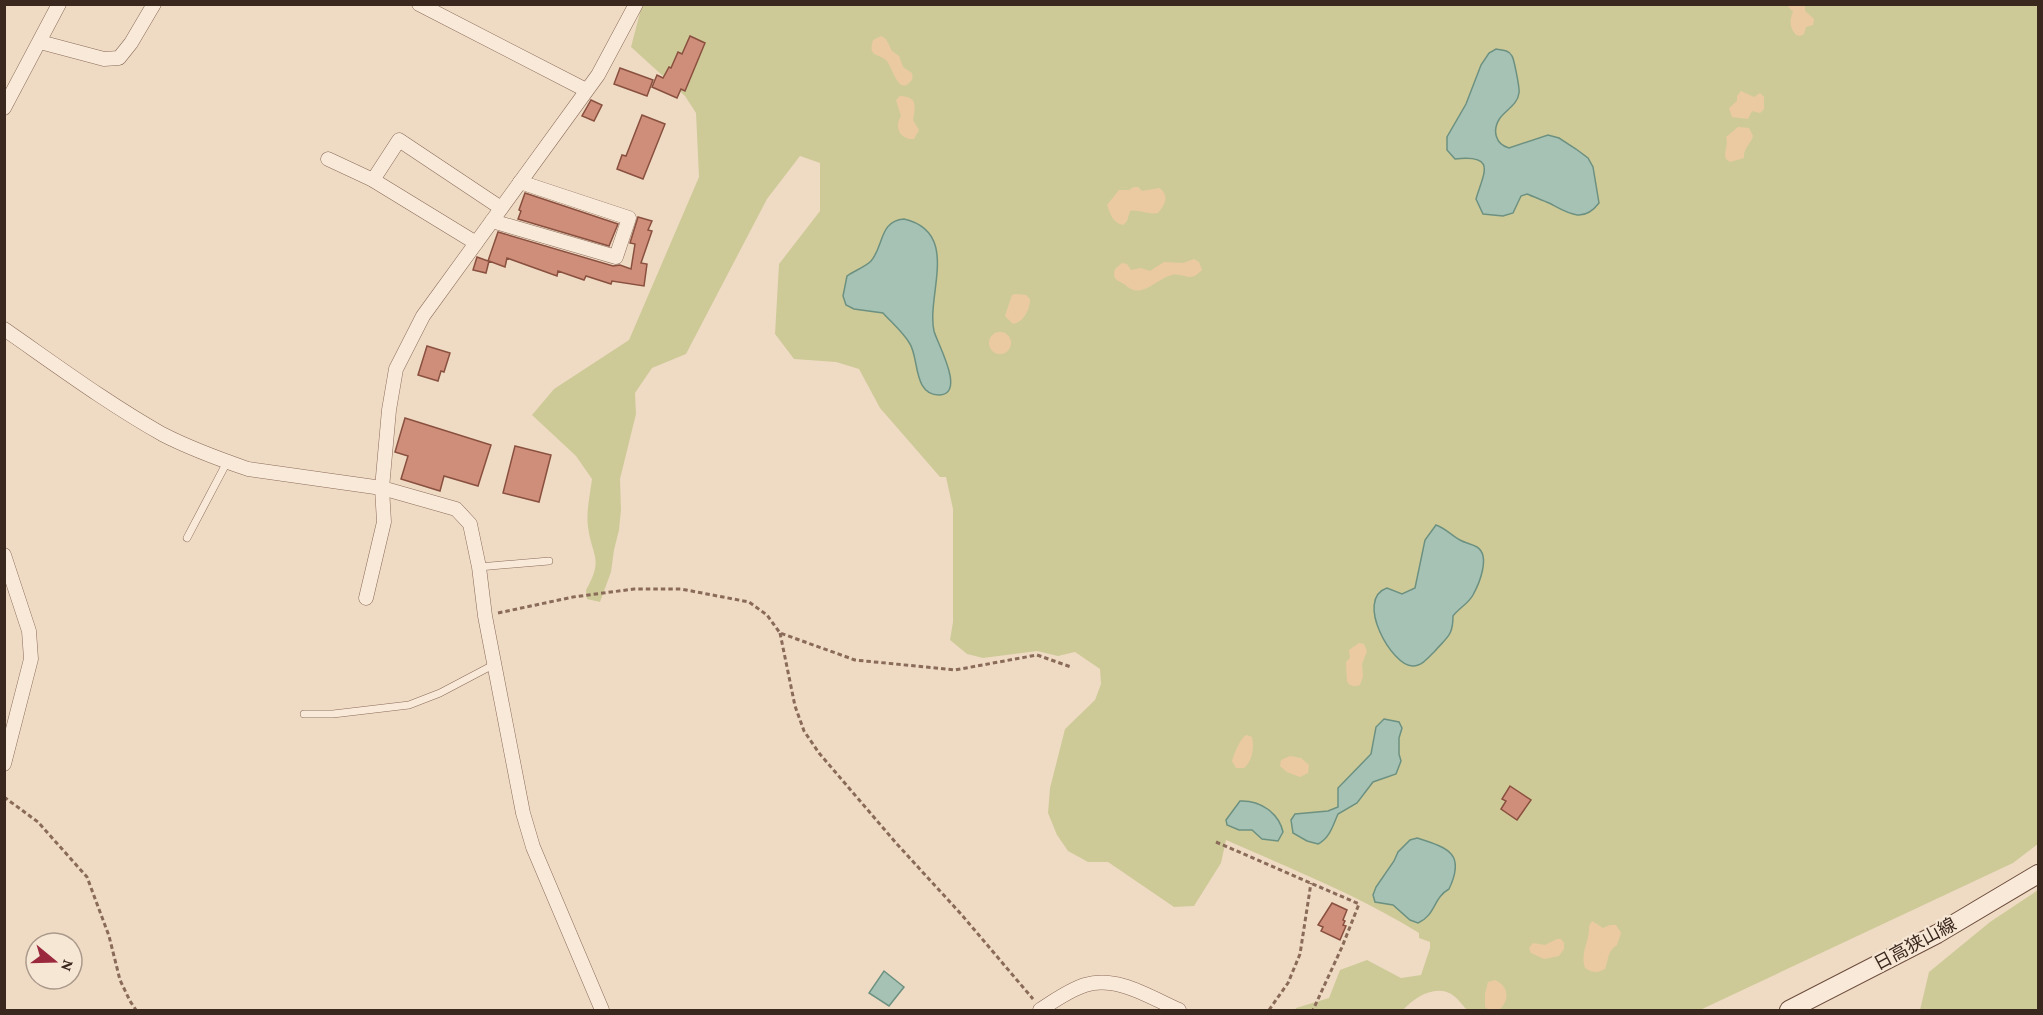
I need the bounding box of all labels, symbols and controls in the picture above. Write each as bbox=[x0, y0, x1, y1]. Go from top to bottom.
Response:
street label: 日高狭山線 bbox=[1871, 914, 1959, 974]
north arrow bbox=[24, 931, 84, 991]
text: N bbox=[58, 958, 78, 974]

